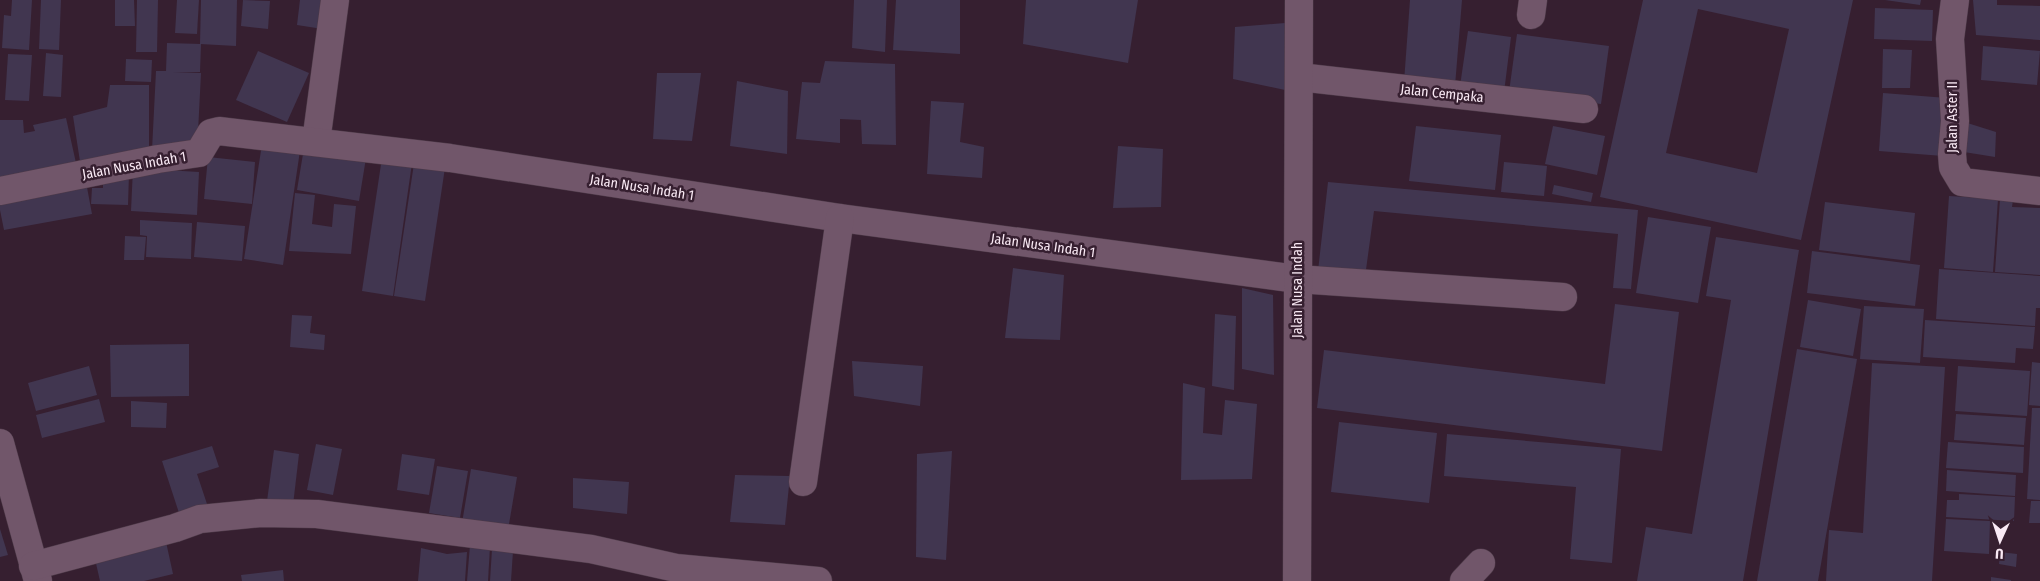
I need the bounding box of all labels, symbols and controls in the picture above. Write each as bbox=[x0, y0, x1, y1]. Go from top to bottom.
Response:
street label: Jalan Cempaka bbox=[1399, 81, 1485, 106]
street label: Jalan Aster II bbox=[1944, 81, 1961, 153]
street label: Jalan Nusa Indah 1 bbox=[81, 148, 187, 183]
street label: Jalan Nusa Indah 1 bbox=[589, 171, 695, 204]
street label: Jalan Nusa Indah 1 bbox=[990, 230, 1096, 261]
street label: Jalan Nusa Indah bbox=[1289, 242, 1306, 338]
north arrow bbox=[1975, 516, 2025, 566]
text: U bbox=[1995, 545, 2004, 562]

